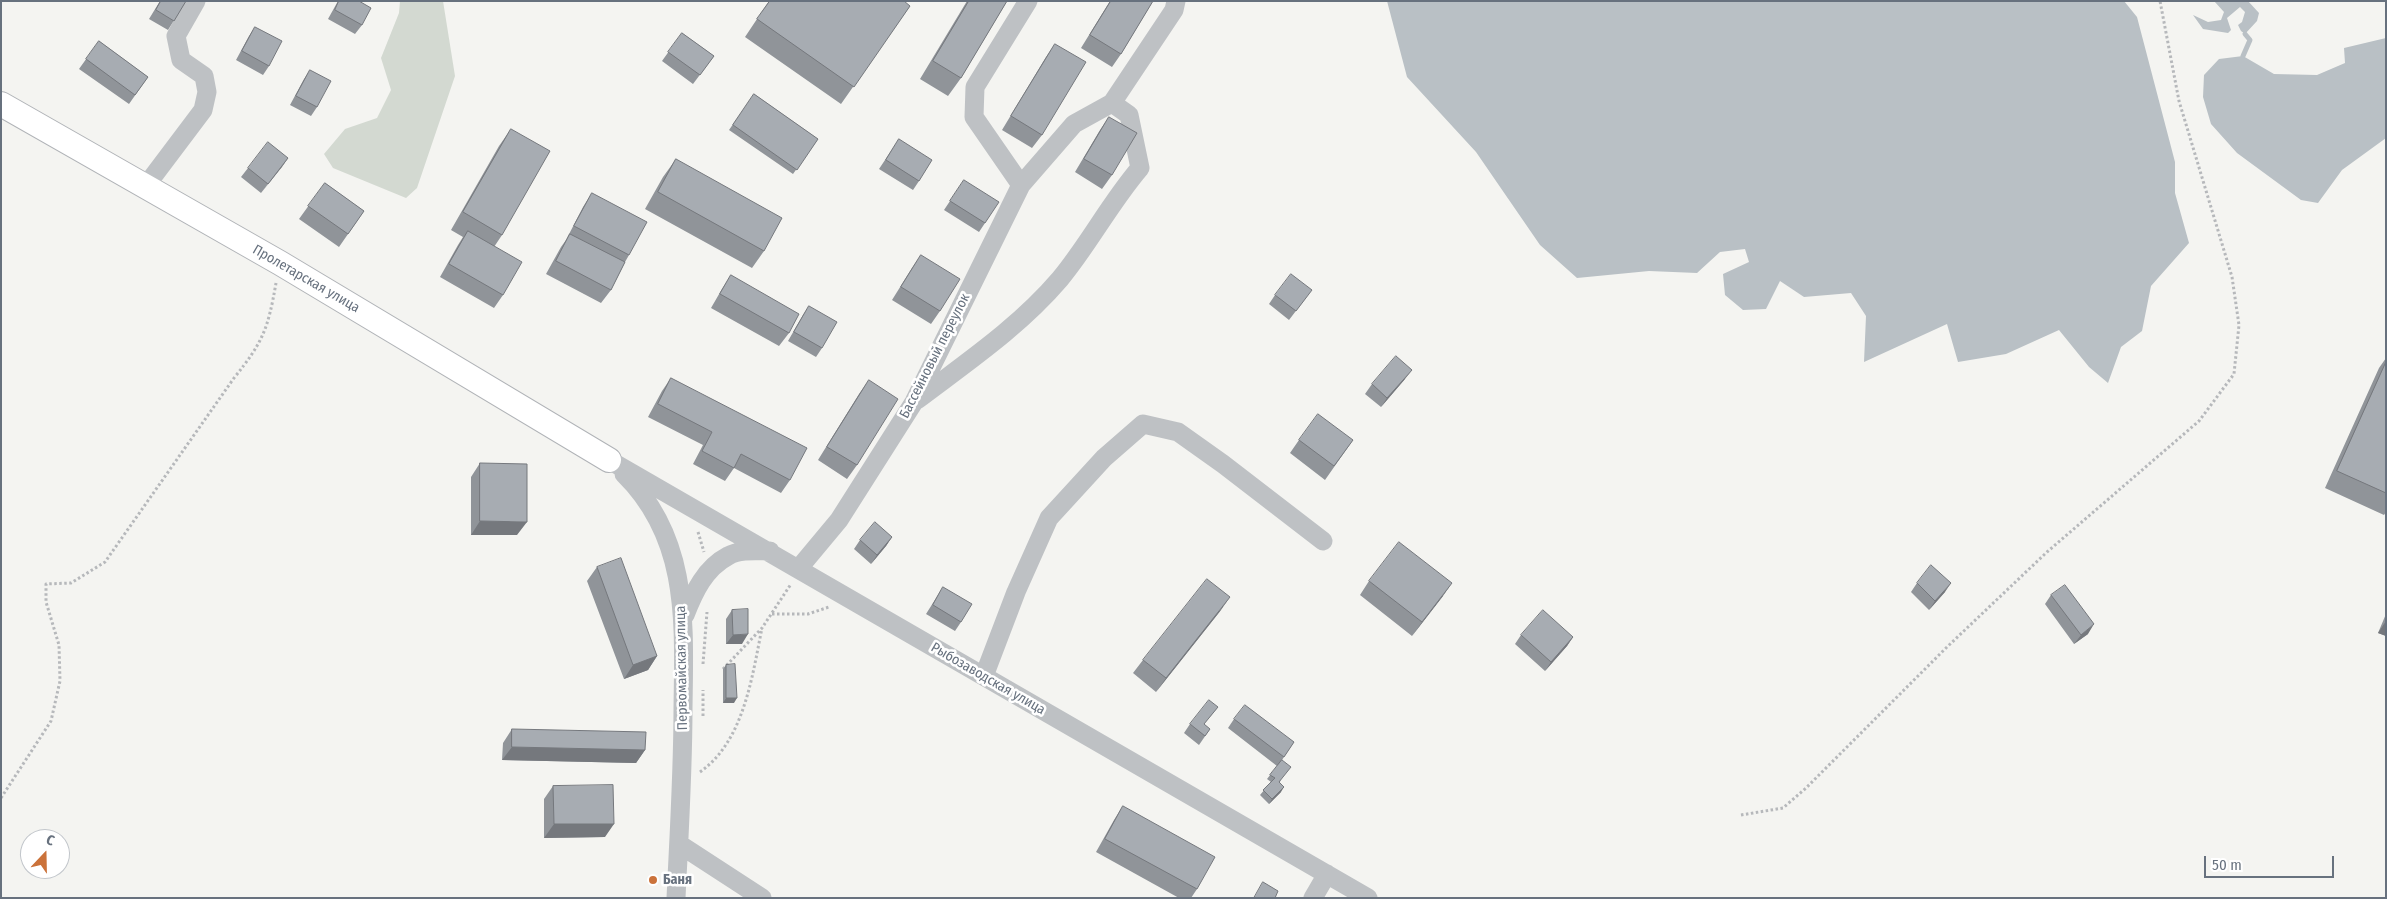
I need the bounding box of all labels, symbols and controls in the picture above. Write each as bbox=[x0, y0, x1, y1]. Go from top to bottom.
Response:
street label: Пролетарская улица bbox=[249, 241, 363, 317]
street label: Бассейновый переулок bbox=[896, 291, 974, 421]
street label: Первомайская улица bbox=[673, 606, 691, 730]
street label: Рыбозаводская улица bbox=[928, 639, 1048, 719]
north arrow bbox=[20, 829, 70, 879]
text: С bbox=[44, 831, 57, 850]
scale bar bbox=[2207, 846, 2337, 878]
text: 50 m bbox=[2212, 856, 2242, 874]
place label: Баня bbox=[663, 872, 692, 888]
marker: Баня bbox=[647, 874, 659, 886]

